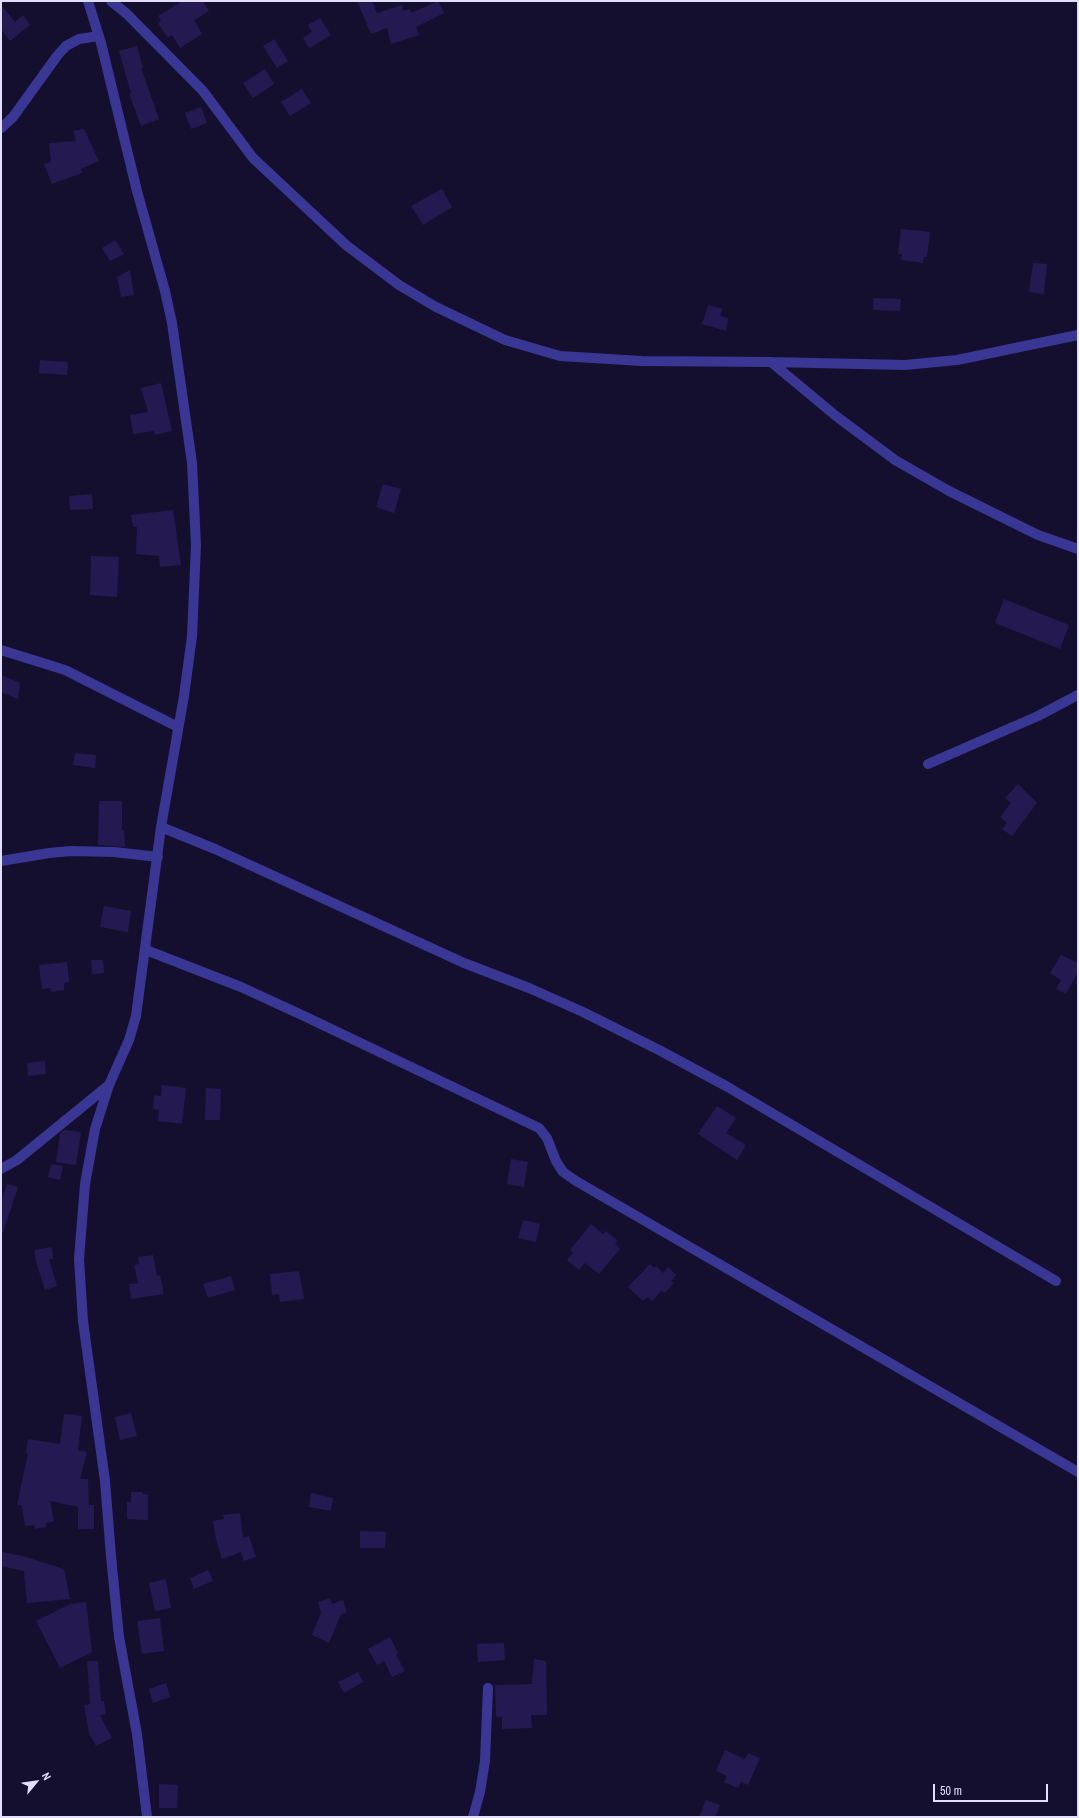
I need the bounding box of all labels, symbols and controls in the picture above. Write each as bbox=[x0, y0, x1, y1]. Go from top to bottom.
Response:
north arrow bbox=[16, 1762, 56, 1802]
text: N bbox=[39, 1770, 54, 1782]
scale bar bbox=[935, 1776, 1050, 1802]
text: 50 m bbox=[940, 1783, 962, 1799]

